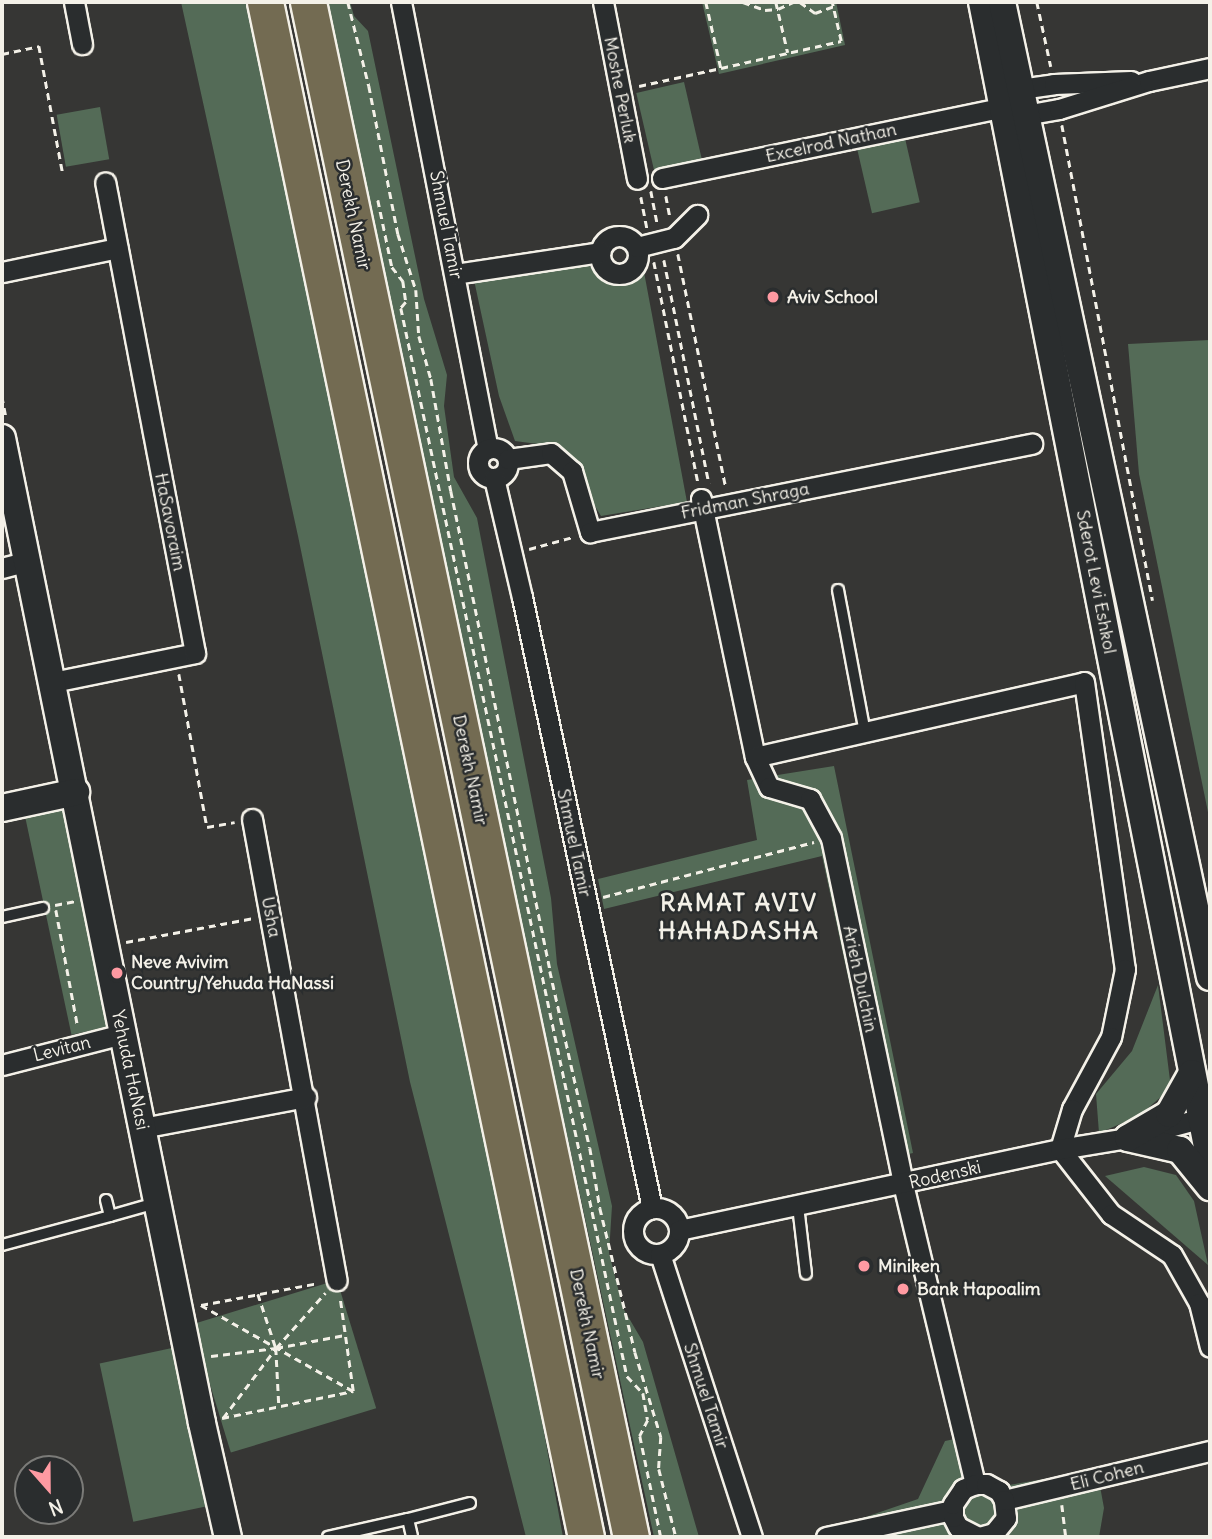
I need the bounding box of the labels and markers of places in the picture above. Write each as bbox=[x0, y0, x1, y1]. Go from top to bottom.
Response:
place label: Aviv School bbox=[787, 286, 878, 308]
marker: Aviv School bbox=[765, 289, 781, 305]
place label: Neve Avivim Country/Yehuda HaNassi bbox=[131, 952, 334, 995]
marker: Neve Avivim Country/Yehuda HaNassi bbox=[109, 965, 125, 981]
place label: Miniken bbox=[878, 1255, 940, 1277]
marker: Miniken bbox=[856, 1258, 872, 1274]
place label: Bank Hapoalim bbox=[917, 1278, 1041, 1300]
marker: Bank Hapoalim bbox=[895, 1281, 911, 1297]

